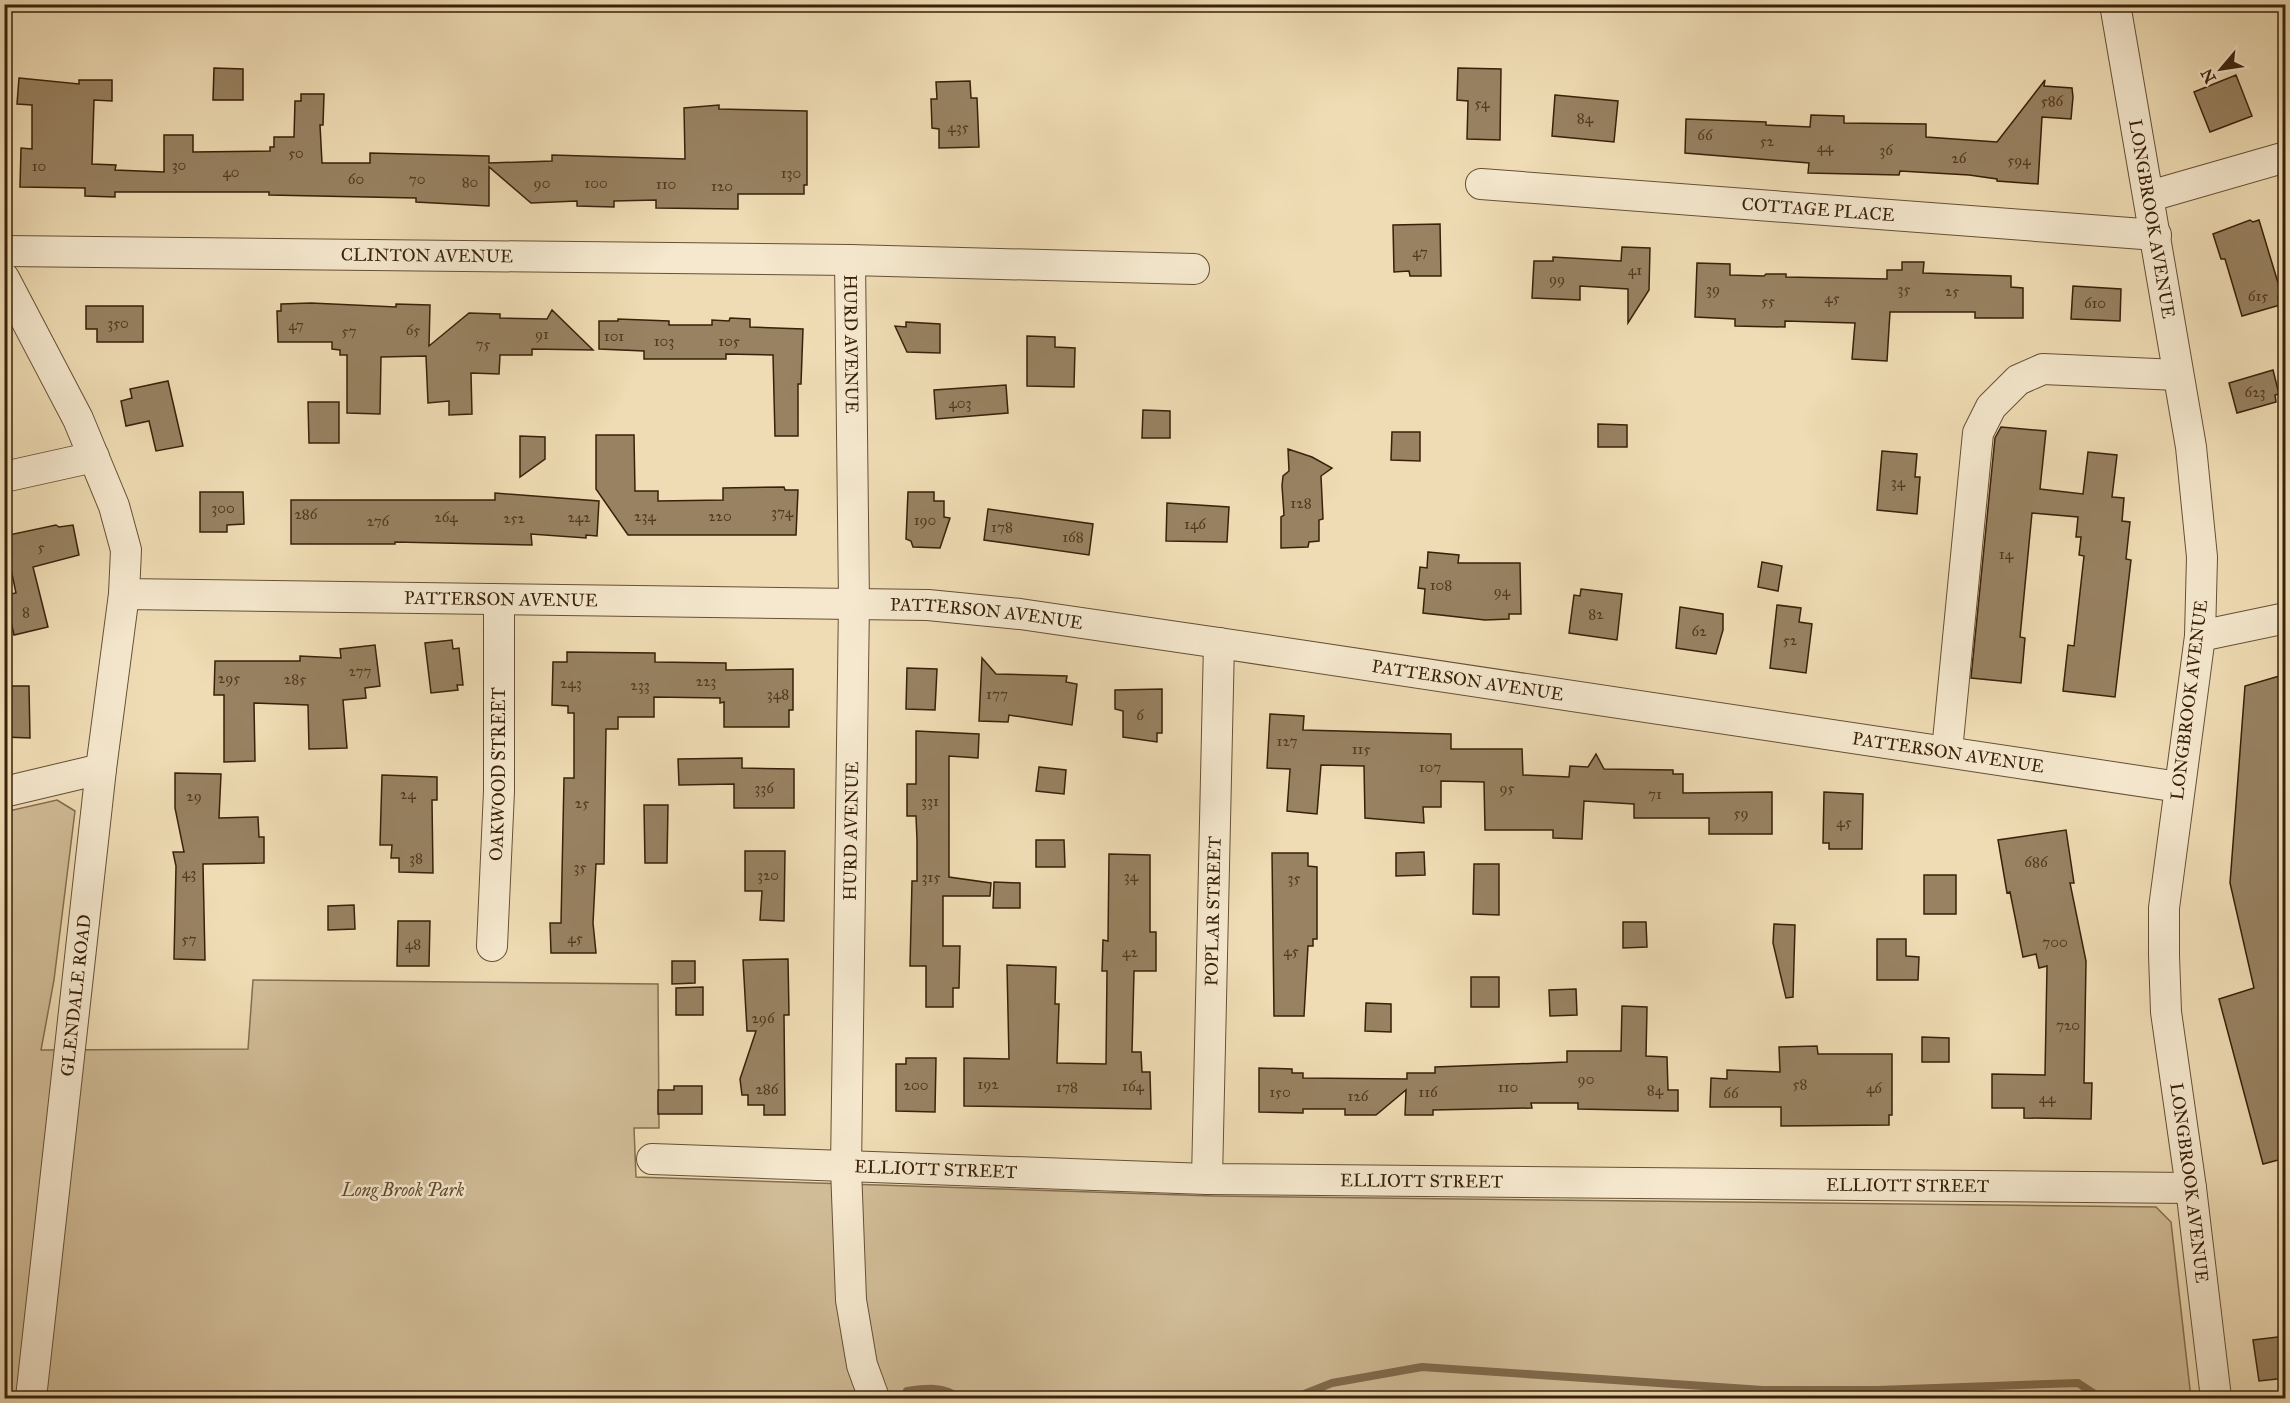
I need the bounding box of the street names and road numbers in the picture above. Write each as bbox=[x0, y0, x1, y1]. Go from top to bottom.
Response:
street label: LONGBROOK AVENUE bbox=[2124, 118, 2180, 320]
street label: COTTAGE PLACE bbox=[1741, 193, 1895, 226]
street label: CLINTON AVENUE bbox=[341, 244, 513, 267]
street label: HURD AVENUE bbox=[839, 274, 863, 414]
street label: PATTERSON AVENUE bbox=[404, 587, 598, 611]
street label: PATTERSON AVENUE bbox=[890, 593, 1084, 634]
street label: LONGBROOK AVENUE bbox=[2166, 599, 2212, 801]
street label: PATTERSON AVENUE bbox=[1370, 655, 1565, 706]
street label: OAKWOOD STREET bbox=[485, 687, 510, 862]
street label: PATTERSON AVENUE bbox=[1851, 727, 2046, 778]
street label: HURD AVENUE bbox=[839, 761, 863, 901]
street label: POPLAR STREET bbox=[1200, 836, 1226, 986]
street label: GLENDALE ROAD bbox=[56, 913, 96, 1078]
street label: LONGBROOK AVENUE bbox=[2165, 1081, 2213, 1284]
street label: ELLIOTT STREET bbox=[854, 1155, 1018, 1183]
street label: ELLIOTT STREET bbox=[1340, 1169, 1503, 1193]
street label: ELLIOTT STREET bbox=[1826, 1174, 1989, 1197]

